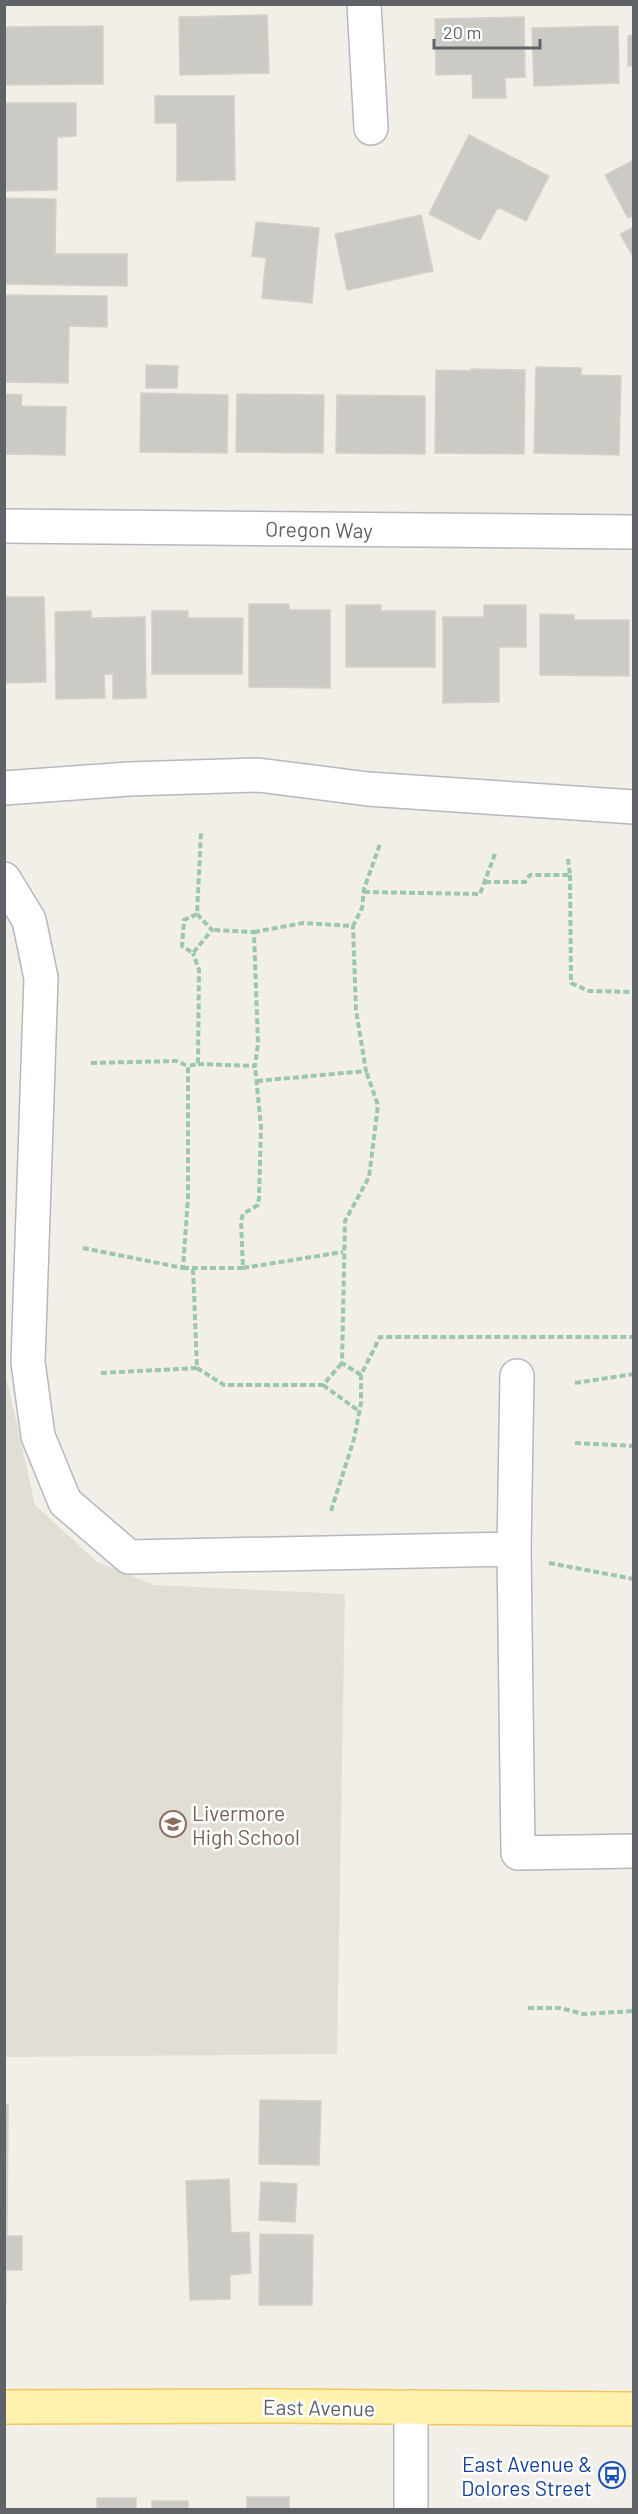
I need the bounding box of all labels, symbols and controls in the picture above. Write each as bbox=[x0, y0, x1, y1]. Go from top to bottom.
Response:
scale bar bbox=[434, 12, 540, 50]
text: 20 m bbox=[443, 21, 481, 43]
street label: Oregon Way bbox=[265, 516, 373, 542]
place label: Livermore High School bbox=[192, 1800, 300, 1849]
school or university icon: Livermore High School bbox=[158, 1809, 188, 1839]
street label: East Avenue bbox=[263, 2394, 375, 2420]
place label: East Avenue & Dolores Street bbox=[461, 2451, 592, 2500]
bus stop icon: East Avenue & Dolores Street bbox=[597, 2460, 627, 2490]

